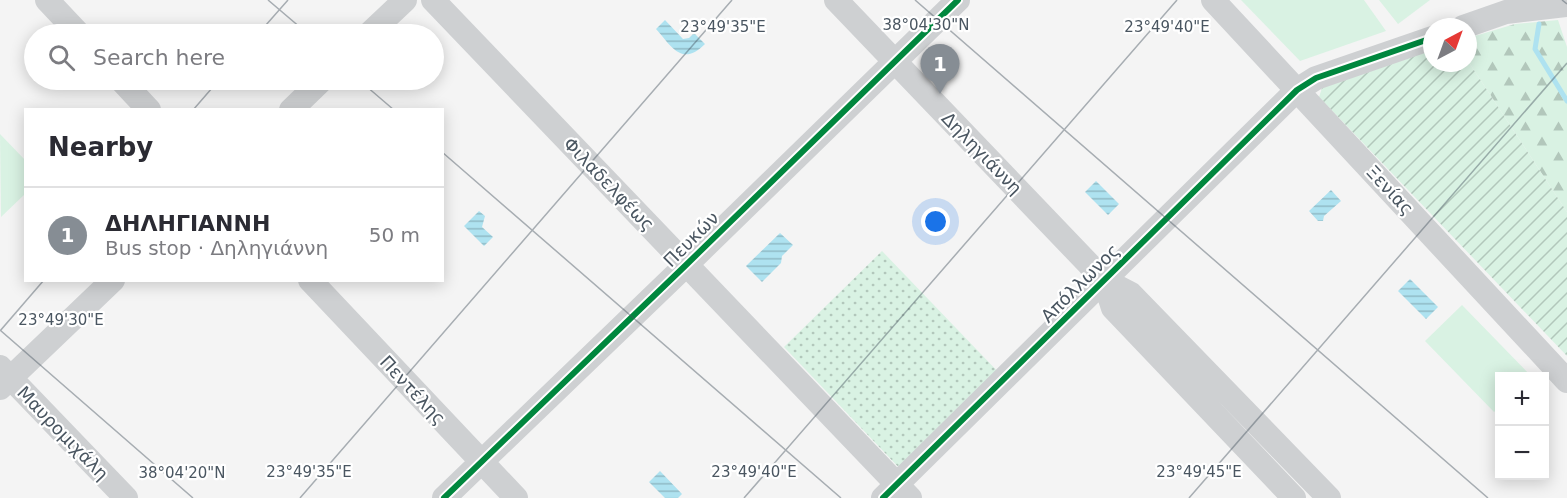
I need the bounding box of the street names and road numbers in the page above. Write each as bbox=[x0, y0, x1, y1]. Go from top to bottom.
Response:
street label: Δηληγιάννη bbox=[938, 108, 1026, 198]
street label: Φιλαδελφέως bbox=[559, 133, 659, 235]
street label: Ξενίας bbox=[1362, 161, 1418, 219]
street label: Πευκών bbox=[659, 207, 723, 271]
street label: Απόλλωνος bbox=[1036, 239, 1124, 327]
street label: Πεντέλης bbox=[376, 351, 450, 429]
street label: Μαυρομιχάλη bbox=[13, 382, 113, 484]

